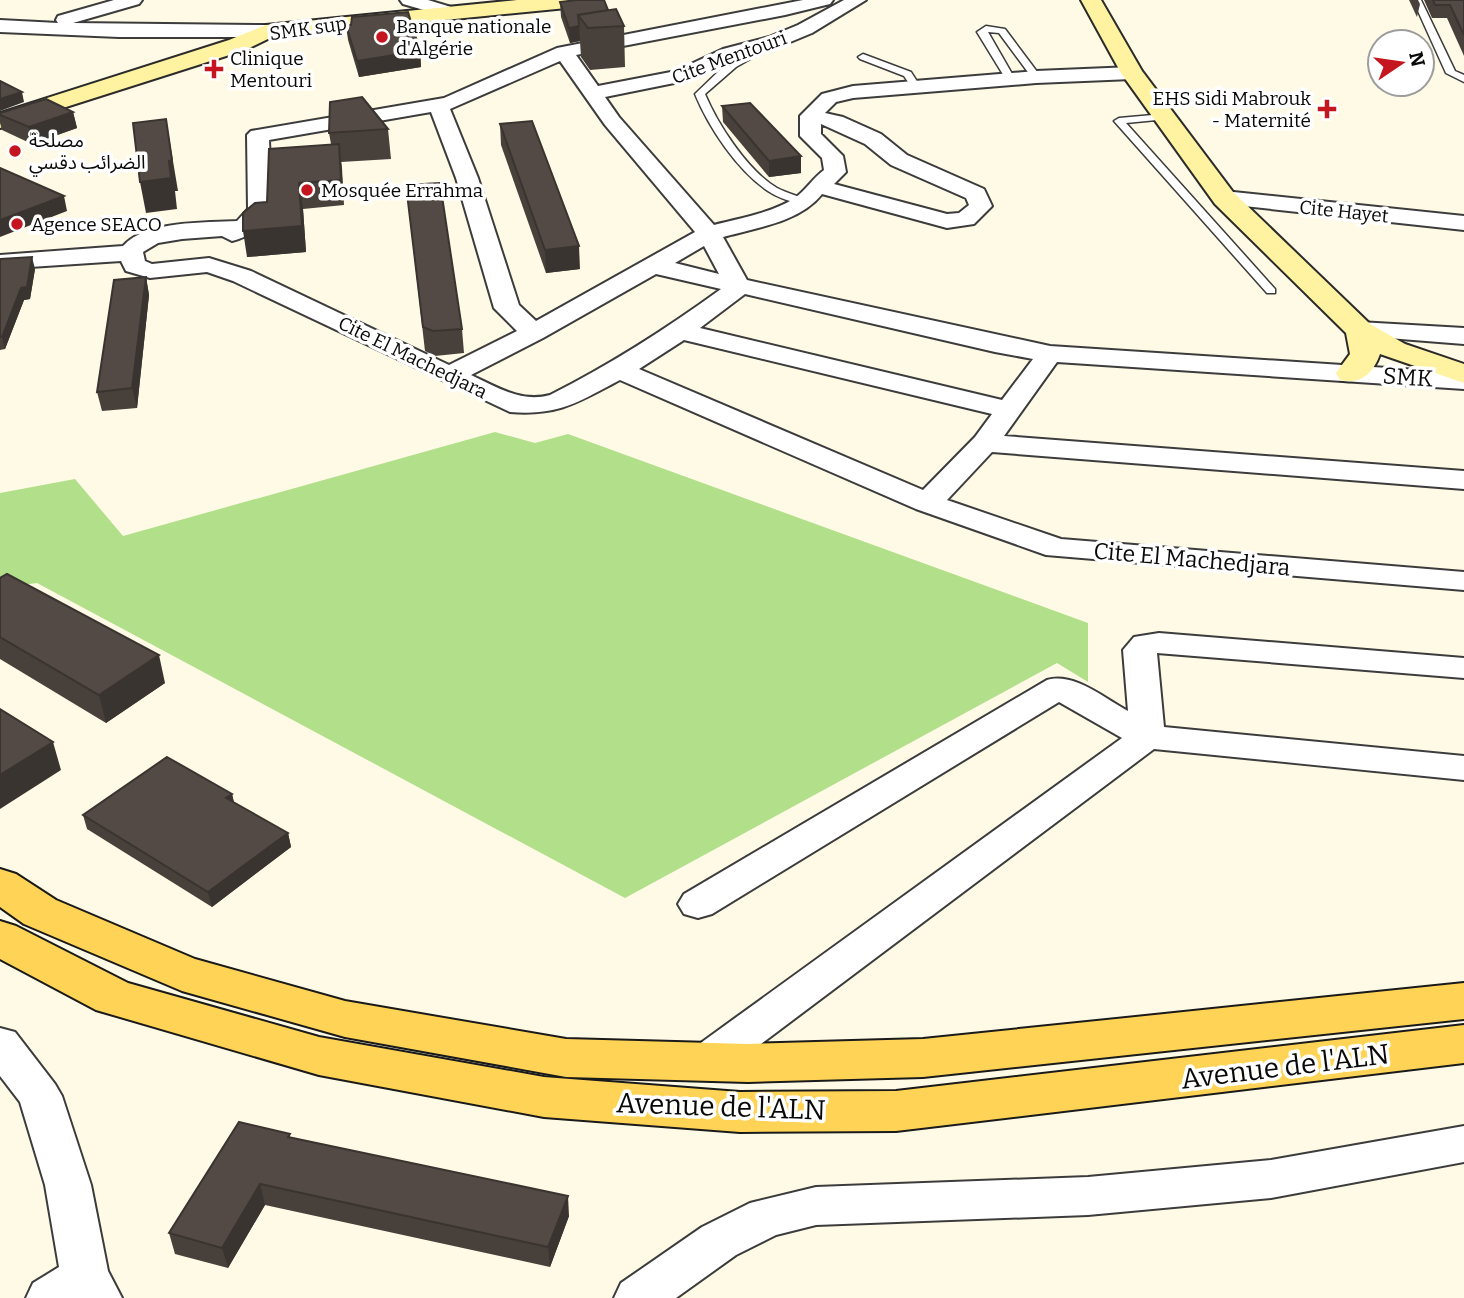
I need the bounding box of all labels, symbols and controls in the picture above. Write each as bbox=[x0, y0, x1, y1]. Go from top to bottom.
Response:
street label: SMK sup bbox=[268, 12, 348, 45]
place label: Banque nationale d'Algérie bbox=[396, 15, 551, 60]
street label: Cite Mentouri bbox=[669, 26, 790, 89]
north arrow bbox=[1366, 28, 1436, 98]
marker: Banque nationale d'Algérie bbox=[374, 29, 390, 45]
place label: Clinique Mentouri bbox=[230, 47, 313, 92]
text: N bbox=[1404, 50, 1430, 69]
marker: Clinique Mentouri bbox=[204, 59, 224, 79]
place label: EHS Sidi Mabrouk - Maternité bbox=[1153, 87, 1311, 132]
marker: EHS Sidi Mabrouk - Maternité bbox=[1317, 99, 1337, 119]
place label: مصلحة الضرائب دقسي bbox=[29, 129, 145, 177]
marker: مصلحة الضرائب دقسي bbox=[7, 143, 23, 159]
place label: Mosquée Errahma bbox=[321, 179, 484, 202]
marker: Mosquée Errahma bbox=[299, 182, 315, 198]
street label: Cite Hayet bbox=[1298, 195, 1390, 228]
place label: Agence SEACO bbox=[31, 213, 162, 236]
marker: Agence SEACO bbox=[9, 216, 25, 232]
street label: Cite El Machedjara bbox=[335, 311, 492, 404]
street label: SMK bbox=[1382, 361, 1434, 393]
street label: Cite El Machedjara bbox=[1093, 536, 1292, 582]
street label: Avenue de l'ALN bbox=[1179, 1037, 1391, 1096]
street label: Avenue de l'ALN bbox=[616, 1086, 826, 1127]

